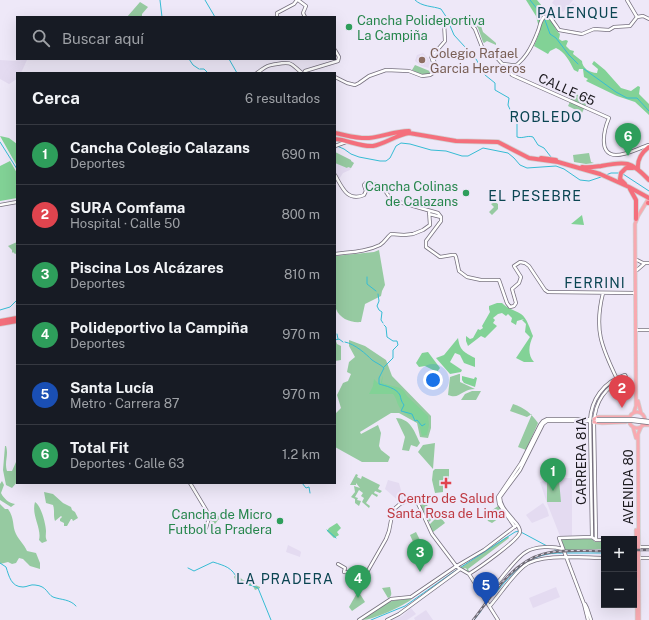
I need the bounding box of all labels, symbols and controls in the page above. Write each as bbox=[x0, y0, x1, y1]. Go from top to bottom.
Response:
district label: PALENQUE bbox=[537, 5, 619, 21]
place label: Cancha Polideportiva La Campiña bbox=[357, 13, 485, 43]
search box bbox=[16, 16, 336, 60]
marker: Cancha Polideportiva La Campiña bbox=[344, 22, 354, 32]
icon: search bbox=[30, 27, 52, 49]
text: Buscar aquí bbox=[62, 30, 144, 47]
place label: Colegio Rafael Garcia Herreros bbox=[430, 46, 526, 76]
marker: Colegio Rafael Garcia Herreros bbox=[417, 55, 427, 65]
street label: CALLE 65 bbox=[536, 70, 598, 109]
text: Cerca bbox=[32, 88, 80, 108]
text: 6 resultados bbox=[245, 91, 320, 106]
district label: ROBLEDO bbox=[510, 109, 582, 125]
pin: 6 bbox=[615, 123, 641, 156]
text: Cancha Colegio Calazans bbox=[70, 139, 250, 156]
text: 1 bbox=[42, 147, 48, 162]
text: 690 m bbox=[282, 147, 320, 162]
text: Deportes bbox=[70, 156, 125, 171]
place label: Cancha Colinas de Calazans bbox=[365, 179, 458, 209]
marker: Cancha Colinas de Calazans bbox=[461, 188, 471, 198]
district label: EL PESEBRE bbox=[488, 188, 582, 204]
text: SURA Comfama bbox=[70, 199, 185, 216]
text: 2 bbox=[41, 207, 49, 222]
text: 800 m bbox=[281, 207, 320, 222]
text: Hospital · Calle 50 bbox=[70, 216, 180, 231]
text: Piscina Los Alcázares bbox=[70, 259, 224, 276]
text: 3 bbox=[41, 267, 49, 282]
text: 810 m bbox=[284, 267, 320, 282]
district label: FERRINI bbox=[564, 275, 626, 291]
text: Deportes bbox=[70, 276, 125, 291]
text: Polideportivo la Campiña bbox=[70, 319, 248, 336]
text: 4 bbox=[41, 327, 49, 342]
text: 970 m bbox=[282, 327, 320, 342]
text: Deportes bbox=[70, 336, 125, 351]
your location bbox=[423, 370, 443, 390]
pin: 2 bbox=[609, 375, 635, 408]
text: Santa Lucía bbox=[70, 379, 154, 396]
text: 5 bbox=[41, 387, 49, 402]
text: 970 m bbox=[282, 387, 320, 402]
text: Metro · Carrera 87 bbox=[70, 396, 180, 411]
street label: CARRERA 81A bbox=[574, 417, 589, 505]
text: Total Fit bbox=[70, 439, 129, 456]
text: 6 bbox=[41, 447, 49, 462]
text: 1.2 km bbox=[282, 447, 320, 462]
street label: AVENIDA 80 bbox=[621, 449, 636, 525]
text: Deportes · Calle 63 bbox=[70, 456, 184, 471]
pin: 1 bbox=[540, 458, 566, 491]
marker: Centro de Salud Santa Rosa de Lima bbox=[440, 477, 452, 489]
place label: Centro de Salud Santa Rosa de Lima bbox=[387, 491, 505, 521]
place label: Cancha de Micro Futbol la Pradera bbox=[168, 507, 272, 537]
marker: Cancha de Micro Futbol la Pradera bbox=[275, 516, 285, 526]
map controls bbox=[601, 536, 637, 608]
button: + bbox=[601, 536, 637, 572]
pin: 3 bbox=[407, 539, 433, 572]
pin: 4 bbox=[345, 565, 371, 598]
district label: LA PRADERA bbox=[236, 571, 334, 587]
pin: 5 bbox=[473, 572, 499, 605]
button: − bbox=[601, 572, 637, 608]

